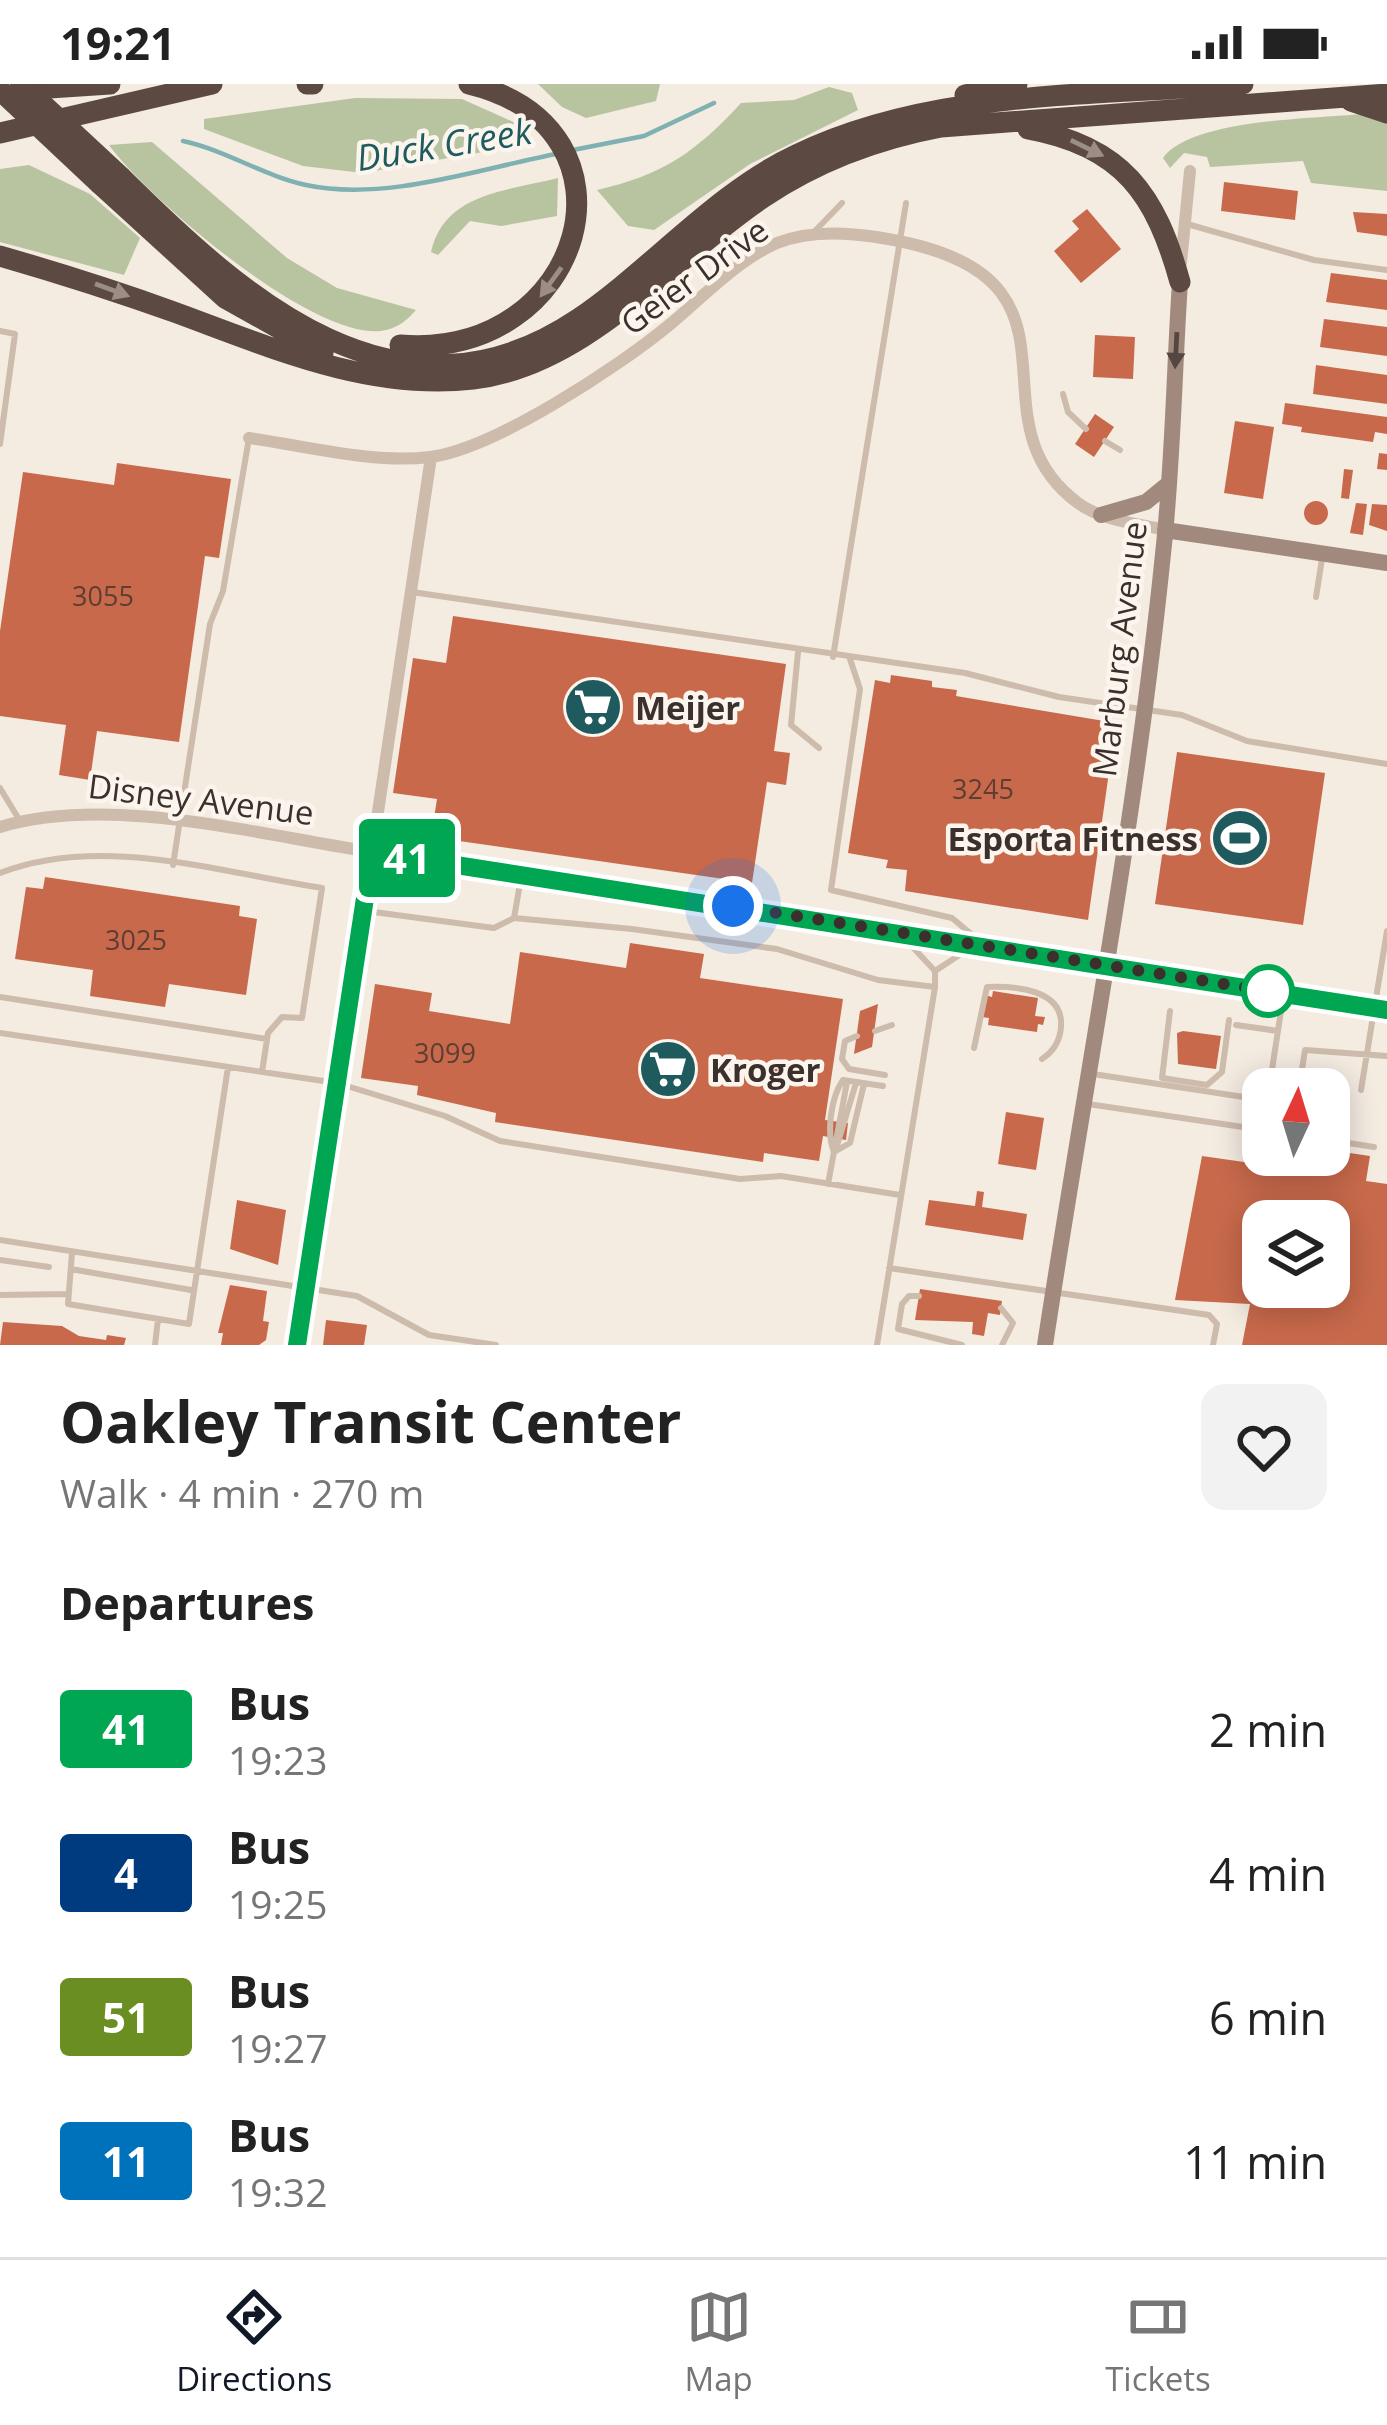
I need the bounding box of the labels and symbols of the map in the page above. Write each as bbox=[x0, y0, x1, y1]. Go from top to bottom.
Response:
water label: Duck Creek bbox=[353, 106, 537, 182]
one-way arrow bbox=[1070, 138, 1104, 158]
street label: Geier Drive bbox=[611, 207, 777, 345]
one-way arrow bbox=[540, 266, 564, 298]
one-way arrow bbox=[94, 282, 130, 300]
one-way arrow bbox=[1166, 332, 1185, 369]
street label: Marburg Avenue bbox=[1081, 519, 1157, 779]
house number: 3055 bbox=[72, 577, 134, 614]
supermarket icon: Meijer bbox=[562, 676, 624, 738]
place label: Meijer bbox=[635, 685, 740, 730]
street label: Disney Avenue bbox=[86, 763, 316, 835]
house number: 3245 bbox=[952, 770, 1014, 807]
sports icon: Esporta Fitness bbox=[1209, 807, 1271, 869]
place label: Esporta Fitness bbox=[947, 816, 1198, 861]
line badge: 41 bbox=[353, 819, 461, 897]
your location bbox=[703, 876, 763, 936]
house number: 3025 bbox=[105, 921, 167, 958]
unlabelled marker bbox=[1243, 966, 1293, 1016]
house number: 3099 bbox=[414, 1034, 476, 1071]
supermarket icon: Kroger bbox=[637, 1038, 699, 1100]
place label: Kroger bbox=[710, 1047, 820, 1092]
north arrow bbox=[1242, 1068, 1350, 1176]

